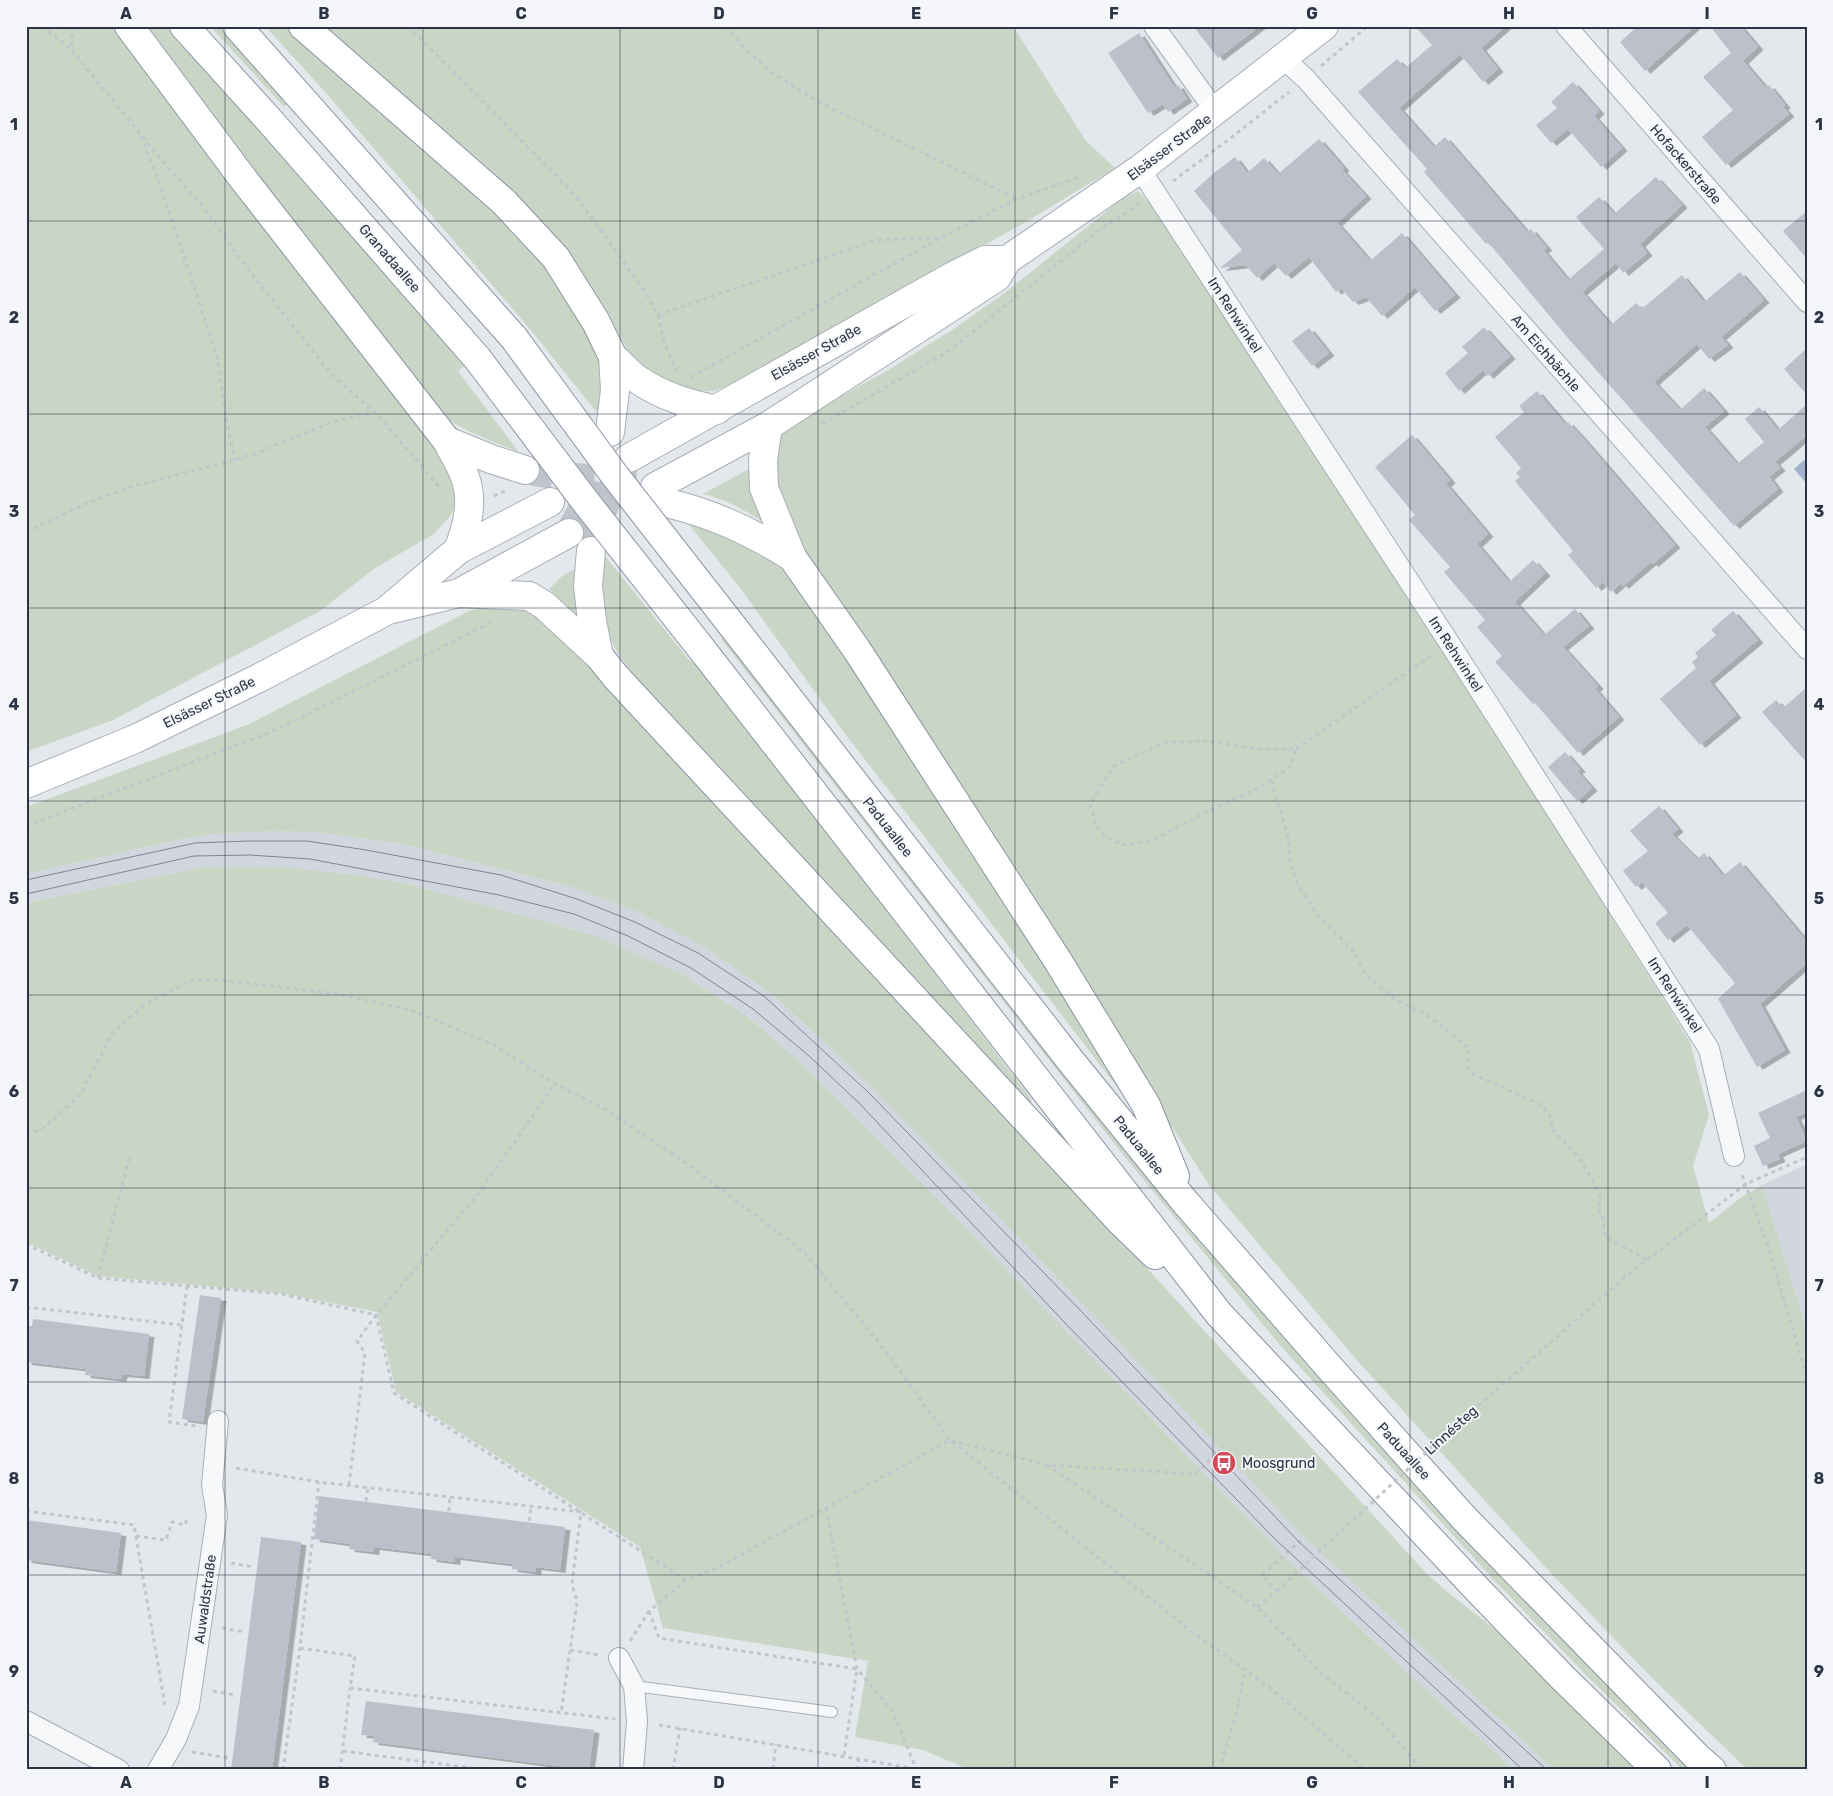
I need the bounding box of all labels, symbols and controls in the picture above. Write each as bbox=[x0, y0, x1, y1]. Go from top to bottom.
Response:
text: A bbox=[120, 4, 132, 23]
text: B bbox=[318, 4, 330, 23]
text: C bbox=[515, 4, 527, 23]
text: D bbox=[713, 4, 725, 23]
text: E bbox=[911, 4, 921, 23]
text: F bbox=[1109, 4, 1119, 23]
text: G bbox=[1306, 4, 1318, 23]
text: H bbox=[1503, 4, 1515, 23]
text: I bbox=[1704, 4, 1710, 23]
street label: Elsässer Straße bbox=[1124, 110, 1215, 184]
text: 1 bbox=[10, 115, 18, 134]
text: 1 bbox=[1815, 115, 1823, 134]
street label: Hofackerstraße bbox=[1646, 121, 1725, 208]
street label: Granadaallee bbox=[355, 221, 424, 296]
street label: Im Rehwinkel bbox=[1204, 274, 1265, 356]
text: 2 bbox=[9, 308, 19, 327]
text: 2 bbox=[1814, 308, 1824, 327]
street label: Am Eichbächle bbox=[1507, 311, 1584, 396]
street label: Elsässer Straße bbox=[768, 321, 864, 384]
text: 3 bbox=[9, 502, 19, 521]
text: 3 bbox=[1814, 502, 1824, 521]
street label: Im Rehwinkel bbox=[1425, 613, 1486, 695]
street label: Elsässer Straße bbox=[160, 673, 258, 732]
text: 4 bbox=[9, 695, 20, 714]
text: 4 bbox=[1814, 695, 1825, 714]
street label: Paduaallee bbox=[859, 794, 916, 861]
text: 5 bbox=[9, 889, 19, 908]
text: 5 bbox=[1814, 889, 1824, 908]
street label: Im Rehwinkel bbox=[1644, 954, 1705, 1036]
text: 6 bbox=[9, 1082, 19, 1101]
text: 6 bbox=[1814, 1082, 1824, 1101]
street label: Paduaallee bbox=[1110, 1112, 1168, 1178]
text: 7 bbox=[9, 1276, 19, 1295]
text: 7 bbox=[1814, 1276, 1824, 1295]
street label: Linnésteg bbox=[1422, 1402, 1481, 1458]
street label: Paduaallee bbox=[1373, 1419, 1434, 1484]
bus stop icon: Moosgrund bbox=[1211, 1450, 1237, 1476]
place label: Moosgrund bbox=[1242, 1455, 1315, 1472]
text: 8 bbox=[9, 1469, 20, 1488]
text: 8 bbox=[1814, 1469, 1825, 1488]
street label: Auwaldstraße bbox=[191, 1553, 220, 1645]
text: 9 bbox=[9, 1662, 19, 1681]
text: 9 bbox=[1814, 1662, 1824, 1681]
text: A bbox=[120, 1773, 132, 1792]
text: B bbox=[318, 1773, 330, 1792]
text: C bbox=[515, 1773, 527, 1792]
text: D bbox=[713, 1773, 725, 1792]
text: E bbox=[911, 1773, 921, 1792]
text: F bbox=[1109, 1773, 1119, 1792]
text: G bbox=[1306, 1773, 1318, 1792]
text: H bbox=[1503, 1773, 1515, 1792]
text: I bbox=[1704, 1773, 1710, 1792]

